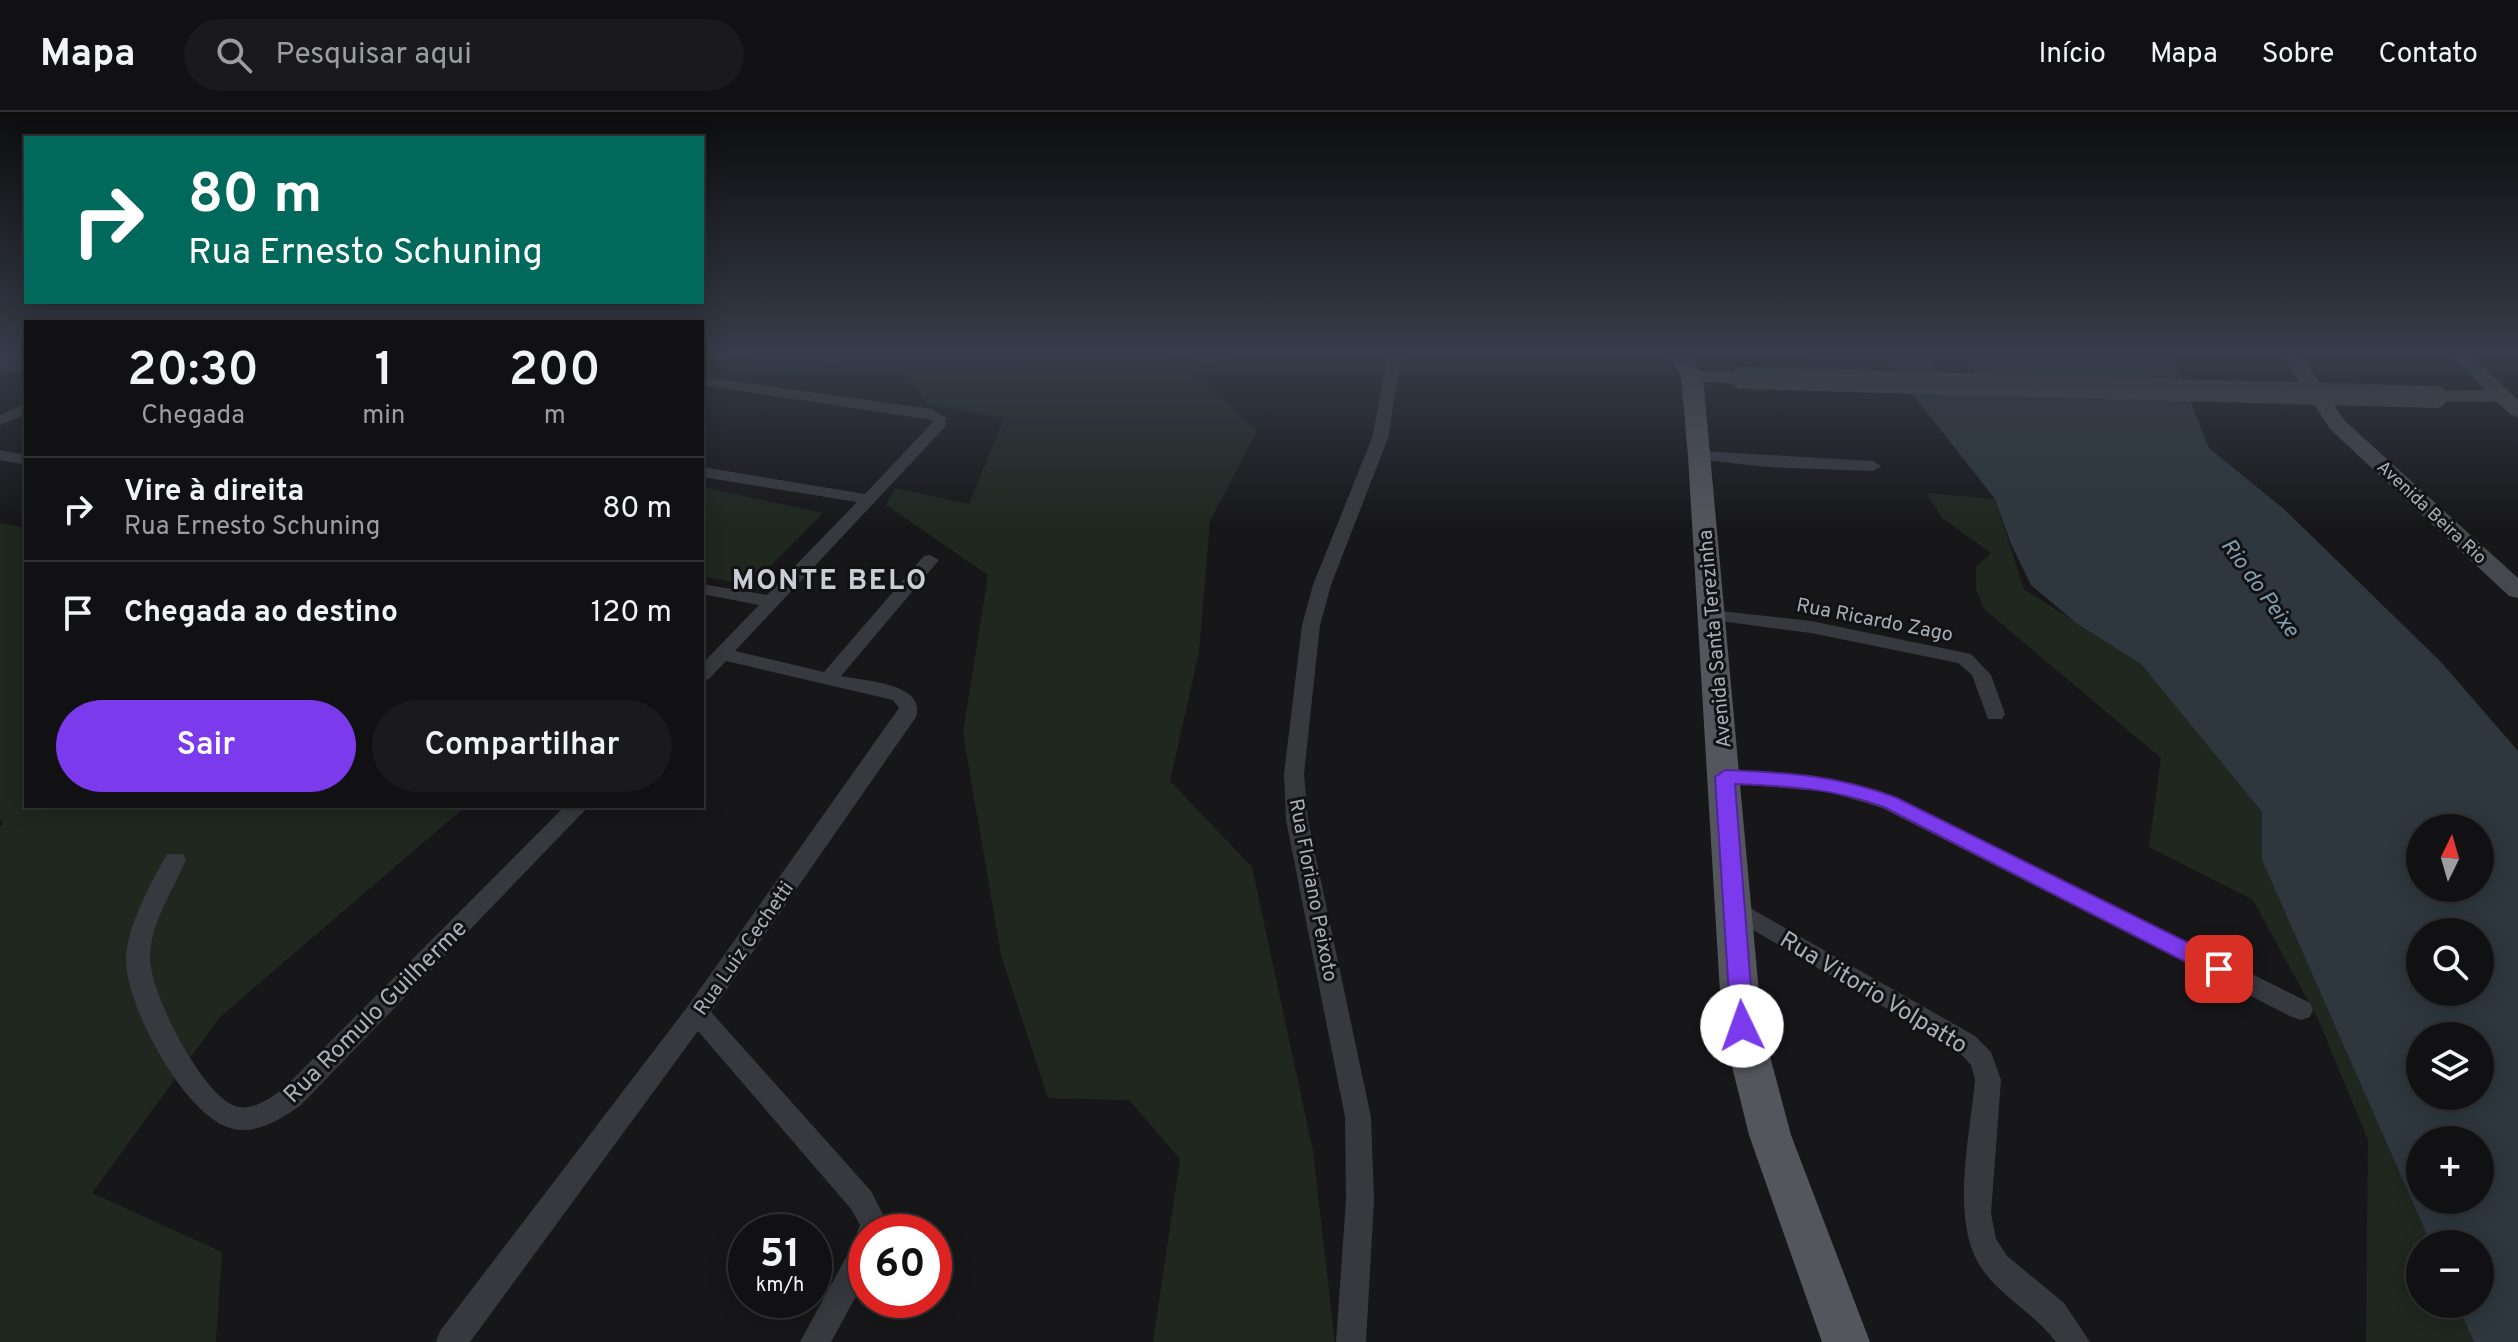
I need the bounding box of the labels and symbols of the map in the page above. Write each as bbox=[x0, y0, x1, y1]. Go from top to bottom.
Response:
street label: Avenida Beira Rio bbox=[2371, 456, 2491, 570]
street label: Avenida Santa Terezinha bbox=[1693, 529, 1738, 749]
water label: Rio do Peixe bbox=[2214, 534, 2304, 644]
district label: MONTE BELO bbox=[732, 564, 928, 600]
street label: Rua Ricardo Zago bbox=[1794, 593, 1955, 649]
street label: Rua Floriano Peixoto bbox=[1282, 797, 1343, 984]
north arrow bbox=[2406, 814, 2494, 902]
street label: Rua Luiz Cechetti bbox=[689, 877, 801, 1021]
street label: Rua Romulo Guilherme bbox=[278, 914, 475, 1111]
street label: Rua Vitorio Volpatto bbox=[1774, 926, 1972, 1062]
pin bbox=[2185, 935, 2253, 1003]
position arrow bbox=[1700, 984, 1784, 1068]
speed limit sign: 60 bbox=[848, 1214, 952, 1318]

